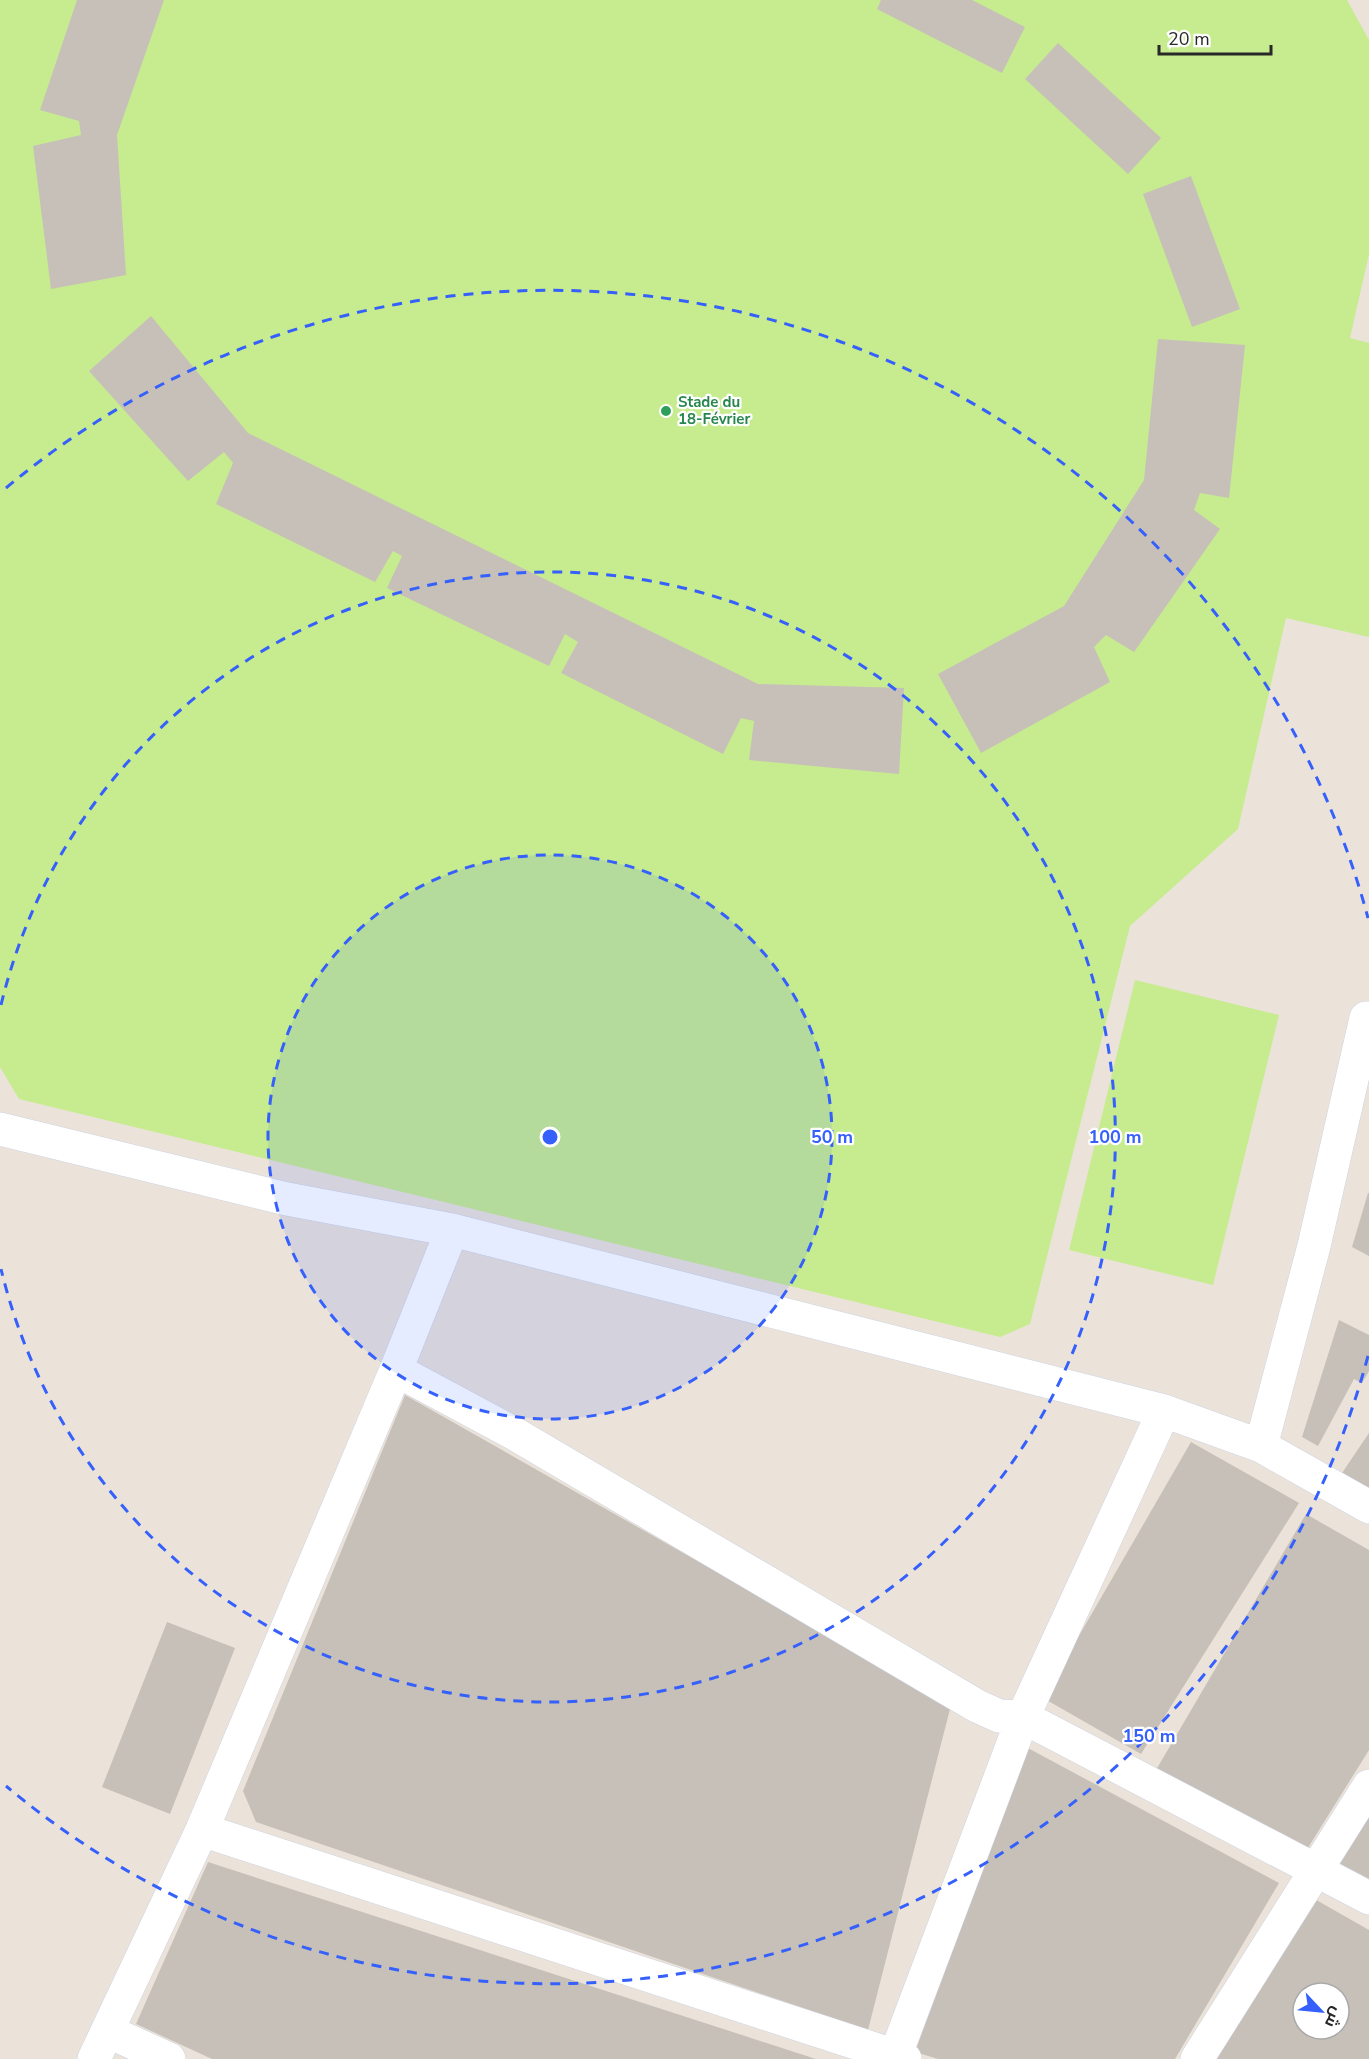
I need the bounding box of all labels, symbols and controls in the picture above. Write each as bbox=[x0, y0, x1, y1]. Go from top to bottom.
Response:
scale bar bbox=[1159, 18, 1272, 56]
text: 20 m bbox=[1168, 27, 1210, 51]
place label: Stade du 18-Février bbox=[678, 392, 750, 429]
marker: Stade du 18-Février bbox=[659, 404, 673, 418]
text: 50 m bbox=[811, 1125, 853, 1149]
text: 100 m bbox=[1088, 1125, 1142, 1149]
centre of rings bbox=[540, 1127, 560, 1147]
text: 150 m bbox=[1122, 1724, 1176, 1748]
north arrow bbox=[1291, 1981, 1351, 2041]
text: ش bbox=[1319, 2003, 1348, 2031]

